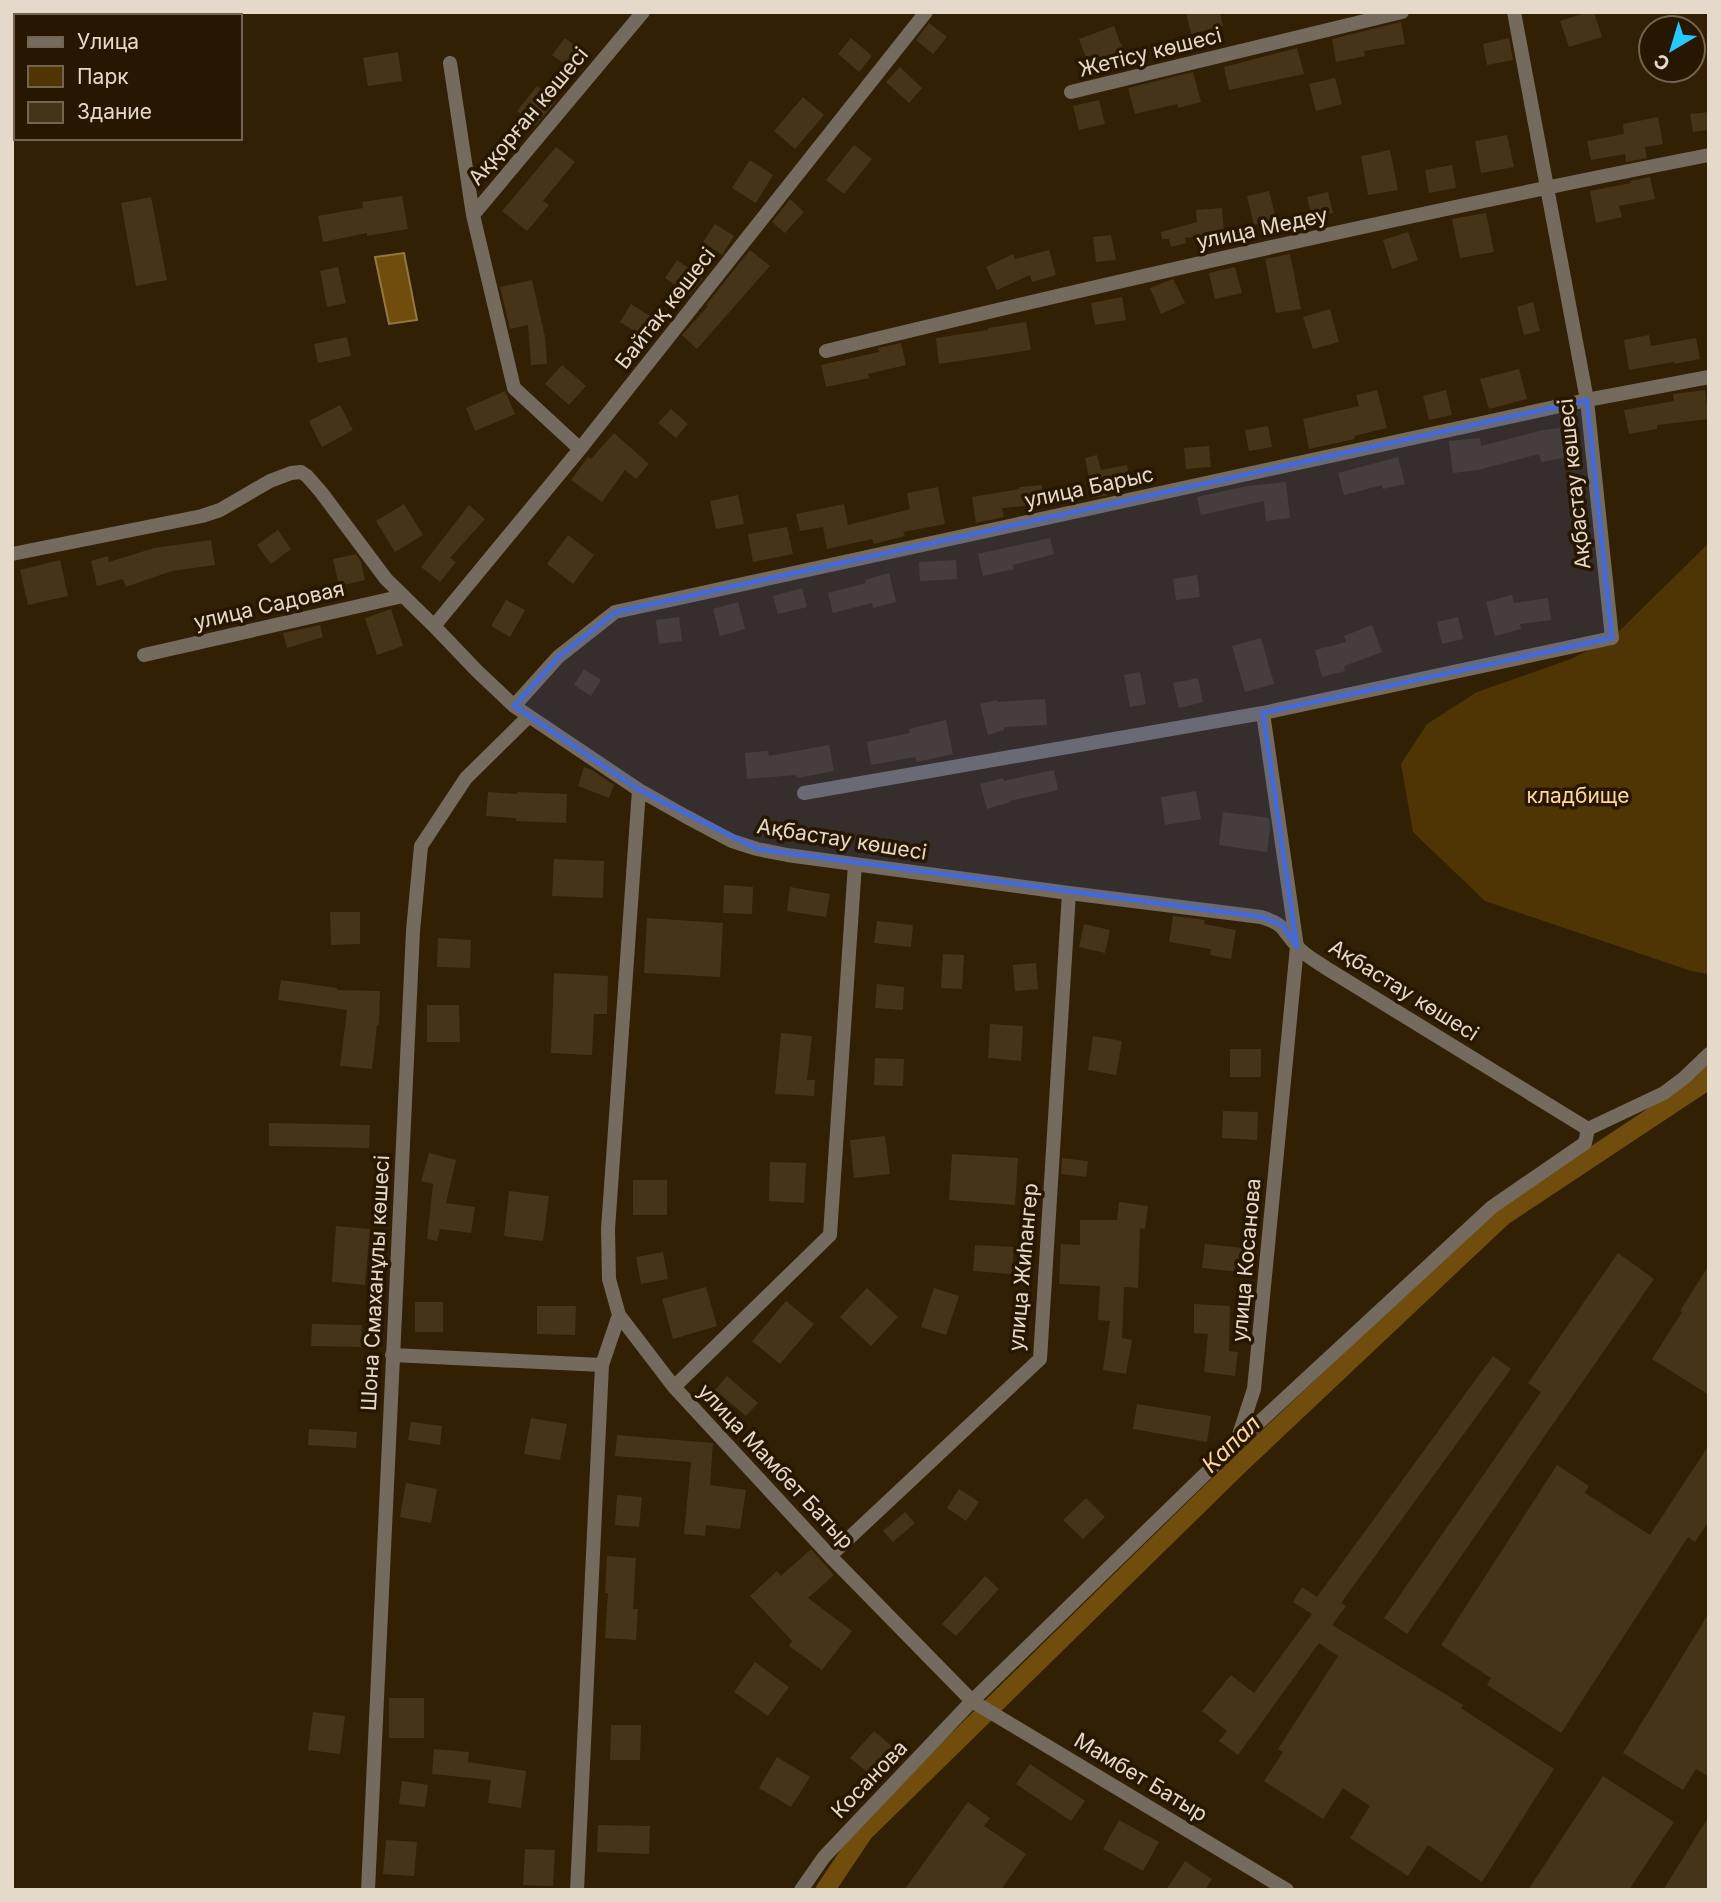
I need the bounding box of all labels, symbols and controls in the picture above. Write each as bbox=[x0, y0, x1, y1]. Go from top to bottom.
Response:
legend bbox=[14, 14, 242, 140]
north arrow bbox=[1637, 14, 1707, 84]
street label: Жетісу көшесі bbox=[1076, 22, 1224, 82]
text: Улица bbox=[77, 29, 139, 54]
street label: Аққорған көшесі bbox=[463, 42, 593, 190]
text: С bbox=[1649, 49, 1674, 75]
text: Парк bbox=[77, 64, 129, 89]
text: Здание bbox=[77, 99, 152, 124]
street label: улица Медеу bbox=[1194, 202, 1330, 254]
street label: Байтақ көшесі bbox=[610, 242, 720, 374]
street label: Ақбастау көшесі bbox=[1553, 397, 1595, 571]
street label: улица Барыс bbox=[1022, 461, 1156, 513]
street label: улица Садовая bbox=[191, 576, 347, 634]
park label: кладбище bbox=[1527, 783, 1629, 808]
street label: Ақбастау көшесі bbox=[755, 813, 929, 865]
street label: Ақбастау көшесі bbox=[1325, 934, 1483, 1046]
street label: Шона Смаханұлы көшесі bbox=[356, 1154, 394, 1412]
street label: улица Косанова bbox=[1226, 1177, 1266, 1343]
street label: улица Жиhангер bbox=[1003, 1182, 1043, 1352]
street label: улица Мамбет Батыр bbox=[693, 1378, 859, 1554]
water label: Капал bbox=[1196, 1409, 1266, 1479]
street label: Мамбет Батыр bbox=[1070, 1727, 1212, 1827]
street label: Косанова bbox=[826, 1735, 912, 1823]

